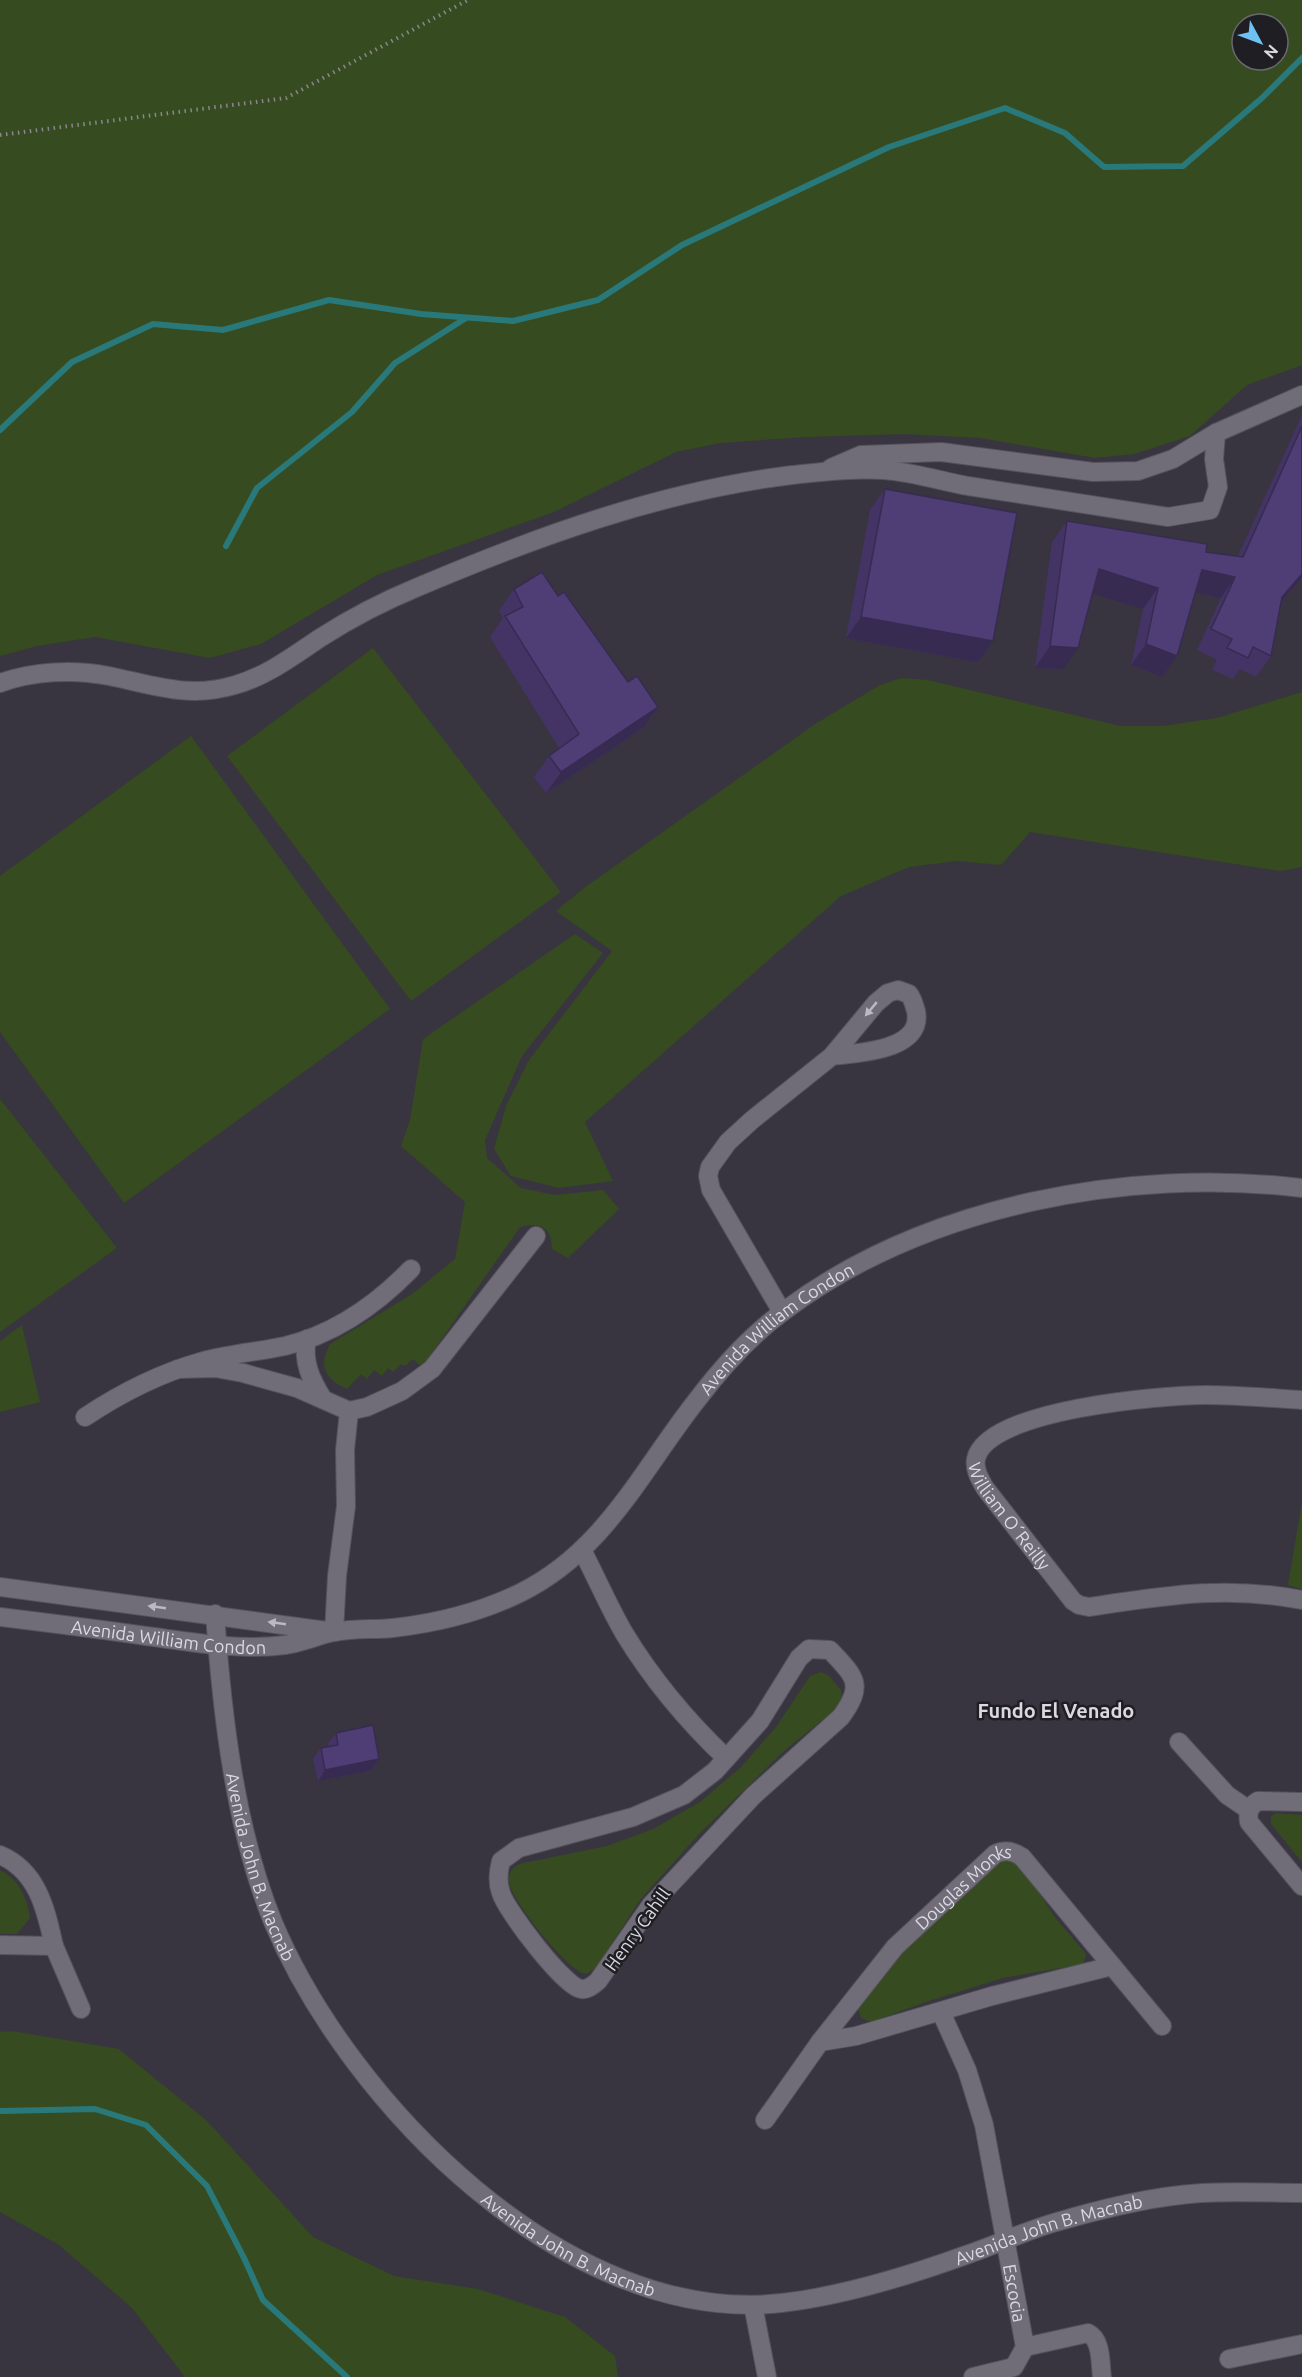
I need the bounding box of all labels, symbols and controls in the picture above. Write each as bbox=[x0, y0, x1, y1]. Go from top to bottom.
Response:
north arrow bbox=[1230, 12, 1290, 72]
text: N bbox=[1261, 41, 1282, 62]
one-way arrow bbox=[865, 1001, 878, 1017]
street label: Avenida William Condon bbox=[695, 1259, 857, 1398]
street label: William O´Reilly bbox=[965, 1460, 1055, 1574]
one-way arrow bbox=[148, 1602, 167, 1611]
street label: Avenida William Condon bbox=[70, 1616, 266, 1657]
one-way arrow bbox=[267, 1619, 286, 1628]
district label: Fundo El Venado bbox=[978, 1699, 1134, 1722]
street label: Avenida John B. Macnab bbox=[223, 1771, 299, 1964]
street label: Douglas Monks bbox=[911, 1841, 1013, 1933]
street label: Henry Cahill bbox=[600, 1884, 674, 1974]
street label: Avenida John B. Macnab bbox=[478, 2188, 658, 2300]
street label: Avenida John B. Macnab bbox=[952, 2191, 1144, 2268]
street label: Escocia bbox=[1000, 2262, 1030, 2324]

